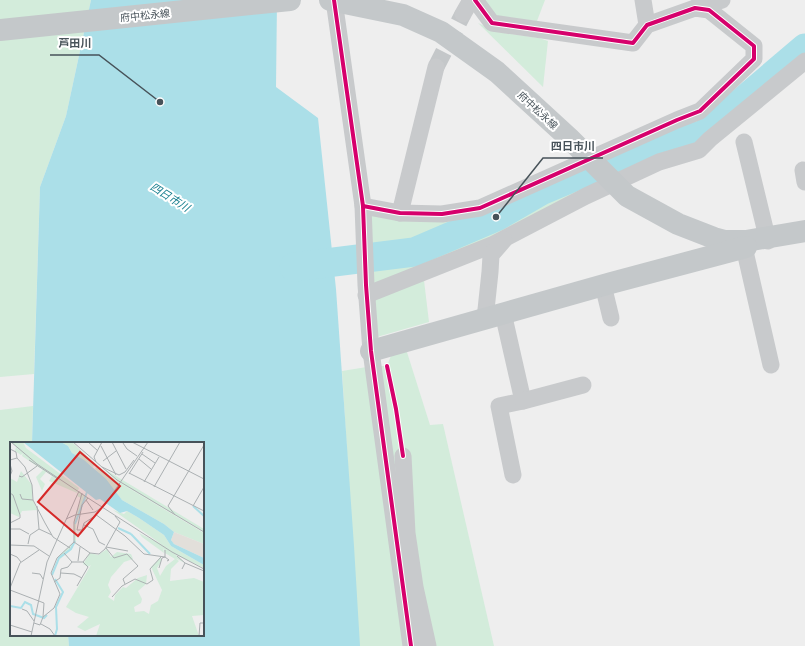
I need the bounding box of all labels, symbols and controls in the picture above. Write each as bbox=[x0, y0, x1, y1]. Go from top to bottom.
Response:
street label: 府中松永線 bbox=[120, 6, 171, 26]
callout: 芦田川 bbox=[50, 32, 99, 55]
text: 芦田川 bbox=[59, 36, 92, 51]
street label: 府中松永線 bbox=[514, 89, 560, 133]
callout: 四日市川 bbox=[543, 135, 603, 158]
text: 四日市川 bbox=[551, 139, 595, 154]
water label: 四日市川 bbox=[147, 179, 193, 216]
inset map bbox=[10, 442, 204, 636]

